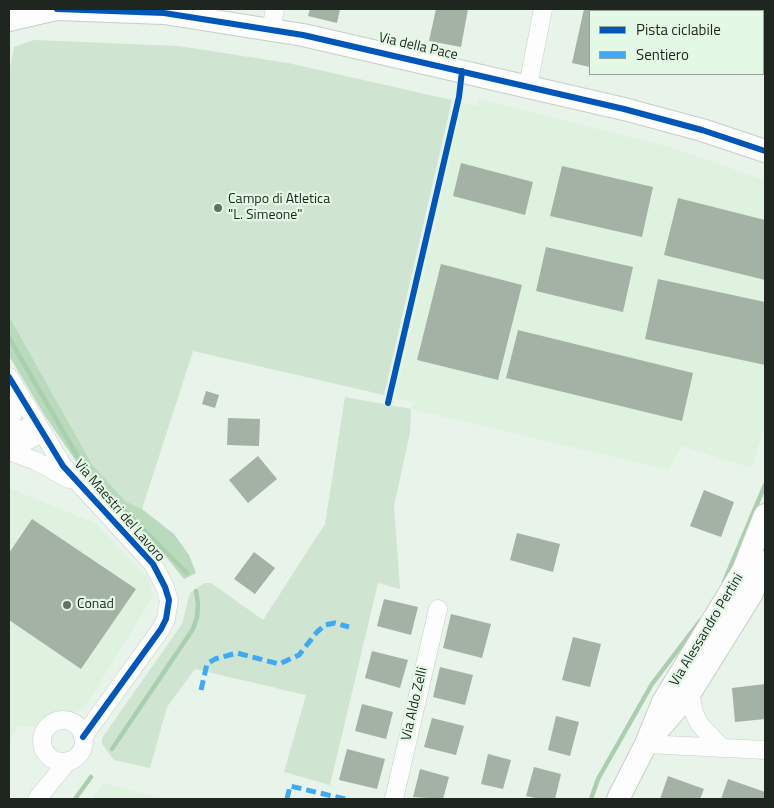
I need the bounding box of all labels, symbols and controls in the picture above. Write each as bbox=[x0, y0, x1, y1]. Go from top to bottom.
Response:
legend bbox=[589, 10, 764, 75]
text: Pista ciclabile bbox=[636, 18, 721, 41]
street label: Via della Pace bbox=[377, 30, 459, 64]
text: Sentiero bbox=[636, 43, 689, 66]
place label: Campo di Atletica "L. Simeone" bbox=[228, 192, 330, 224]
marker: Campo di Atletica "L. Simeone" bbox=[212, 202, 224, 214]
street label: Via Maestri del Lavoro bbox=[70, 456, 168, 566]
street label: Via Alessandro Pertini bbox=[667, 570, 747, 690]
place label: Conad bbox=[77, 597, 114, 613]
marker: Conad bbox=[61, 599, 73, 611]
street label: Via Aldo Zelli bbox=[398, 666, 432, 742]

